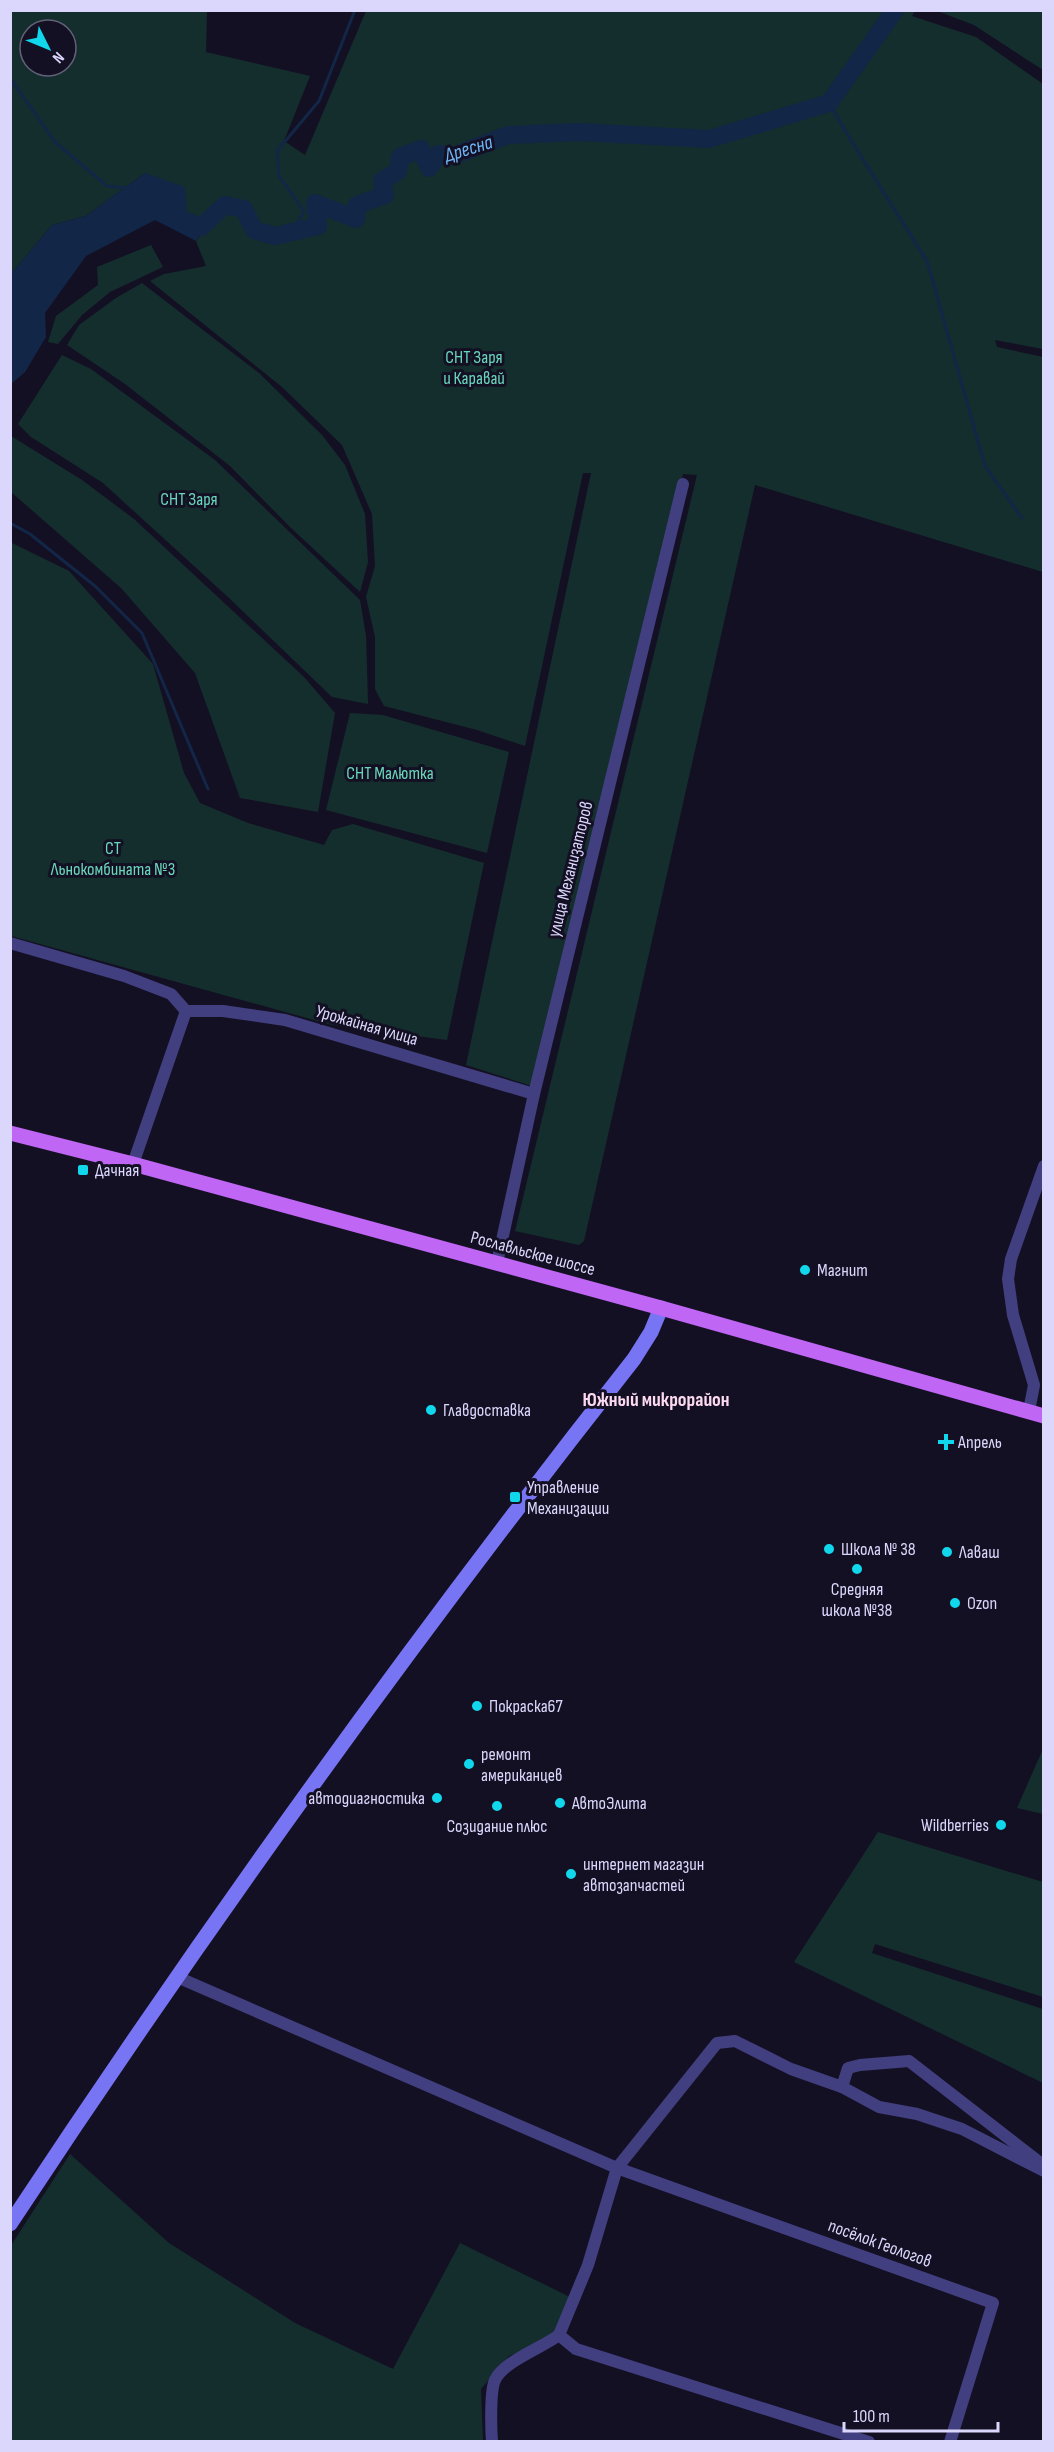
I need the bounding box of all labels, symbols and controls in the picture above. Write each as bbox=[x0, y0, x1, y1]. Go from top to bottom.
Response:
north arrow bbox=[18, 18, 78, 78]
text: N bbox=[48, 48, 68, 67]
water label: Дресна bbox=[440, 130, 495, 168]
park label: СНТ Заря и Каравай bbox=[443, 347, 505, 389]
park label: СНТ Заря bbox=[160, 489, 218, 510]
park label: СНТ Малютка bbox=[346, 763, 434, 784]
street label: улица Механизаторов bbox=[543, 799, 598, 939]
park label: СТ Льнокомбината №3 bbox=[50, 838, 175, 880]
street label: Урожайная улица bbox=[313, 1001, 420, 1050]
place label: Дачная bbox=[95, 1160, 139, 1181]
marker: Дачная bbox=[76, 1163, 90, 1177]
street label: Рославльское шоссе bbox=[468, 1227, 597, 1280]
place label: Магнит bbox=[817, 1260, 868, 1281]
marker: Магнит bbox=[798, 1263, 812, 1277]
district label: Южный микрорайон bbox=[582, 1388, 730, 1412]
place label: Главдоставка bbox=[443, 1400, 531, 1421]
marker: Главдоставка bbox=[424, 1403, 438, 1417]
place label: Апрель bbox=[957, 1432, 1002, 1453]
marker: Апрель bbox=[939, 1435, 953, 1449]
place label: Управление Механизации bbox=[527, 1477, 609, 1519]
marker: Управление Механизации bbox=[508, 1490, 522, 1504]
place label: Школа № 38 bbox=[841, 1539, 916, 1560]
marker: Школа № 38 bbox=[822, 1542, 836, 1556]
place label: Лаваш bbox=[958, 1542, 1000, 1563]
marker: Лаваш bbox=[940, 1545, 954, 1559]
marker: Средняя школа №38 bbox=[850, 1562, 864, 1576]
place label: Средняя школа №38 bbox=[822, 1579, 893, 1621]
place label: Ozon bbox=[967, 1593, 997, 1614]
marker: Ozon bbox=[948, 1596, 962, 1610]
place label: Покраска67 bbox=[489, 1696, 563, 1717]
marker: Покраска67 bbox=[470, 1699, 484, 1713]
place label: ремонт американцев bbox=[481, 1744, 562, 1786]
marker: ремонт американцев bbox=[462, 1757, 476, 1771]
place label: автодиагностика bbox=[308, 1788, 425, 1809]
marker: автодиагностика bbox=[430, 1791, 444, 1805]
place label: АвтоЭлита bbox=[571, 1793, 647, 1814]
marker: АвтоЭлита bbox=[553, 1796, 567, 1810]
marker: Созидание плюс bbox=[490, 1799, 504, 1813]
place label: Wildberries bbox=[921, 1815, 989, 1836]
place label: Созидание плюс bbox=[447, 1816, 547, 1837]
marker: Wildberries bbox=[994, 1818, 1008, 1832]
place label: интернет магазин автозапчастей bbox=[583, 1854, 704, 1896]
marker: интернет магазин автозапчастей bbox=[564, 1867, 578, 1881]
street label: посёлок Геологов bbox=[825, 2215, 934, 2272]
scale bar bbox=[844, 2395, 998, 2433]
text: 100 m bbox=[853, 2406, 890, 2427]

